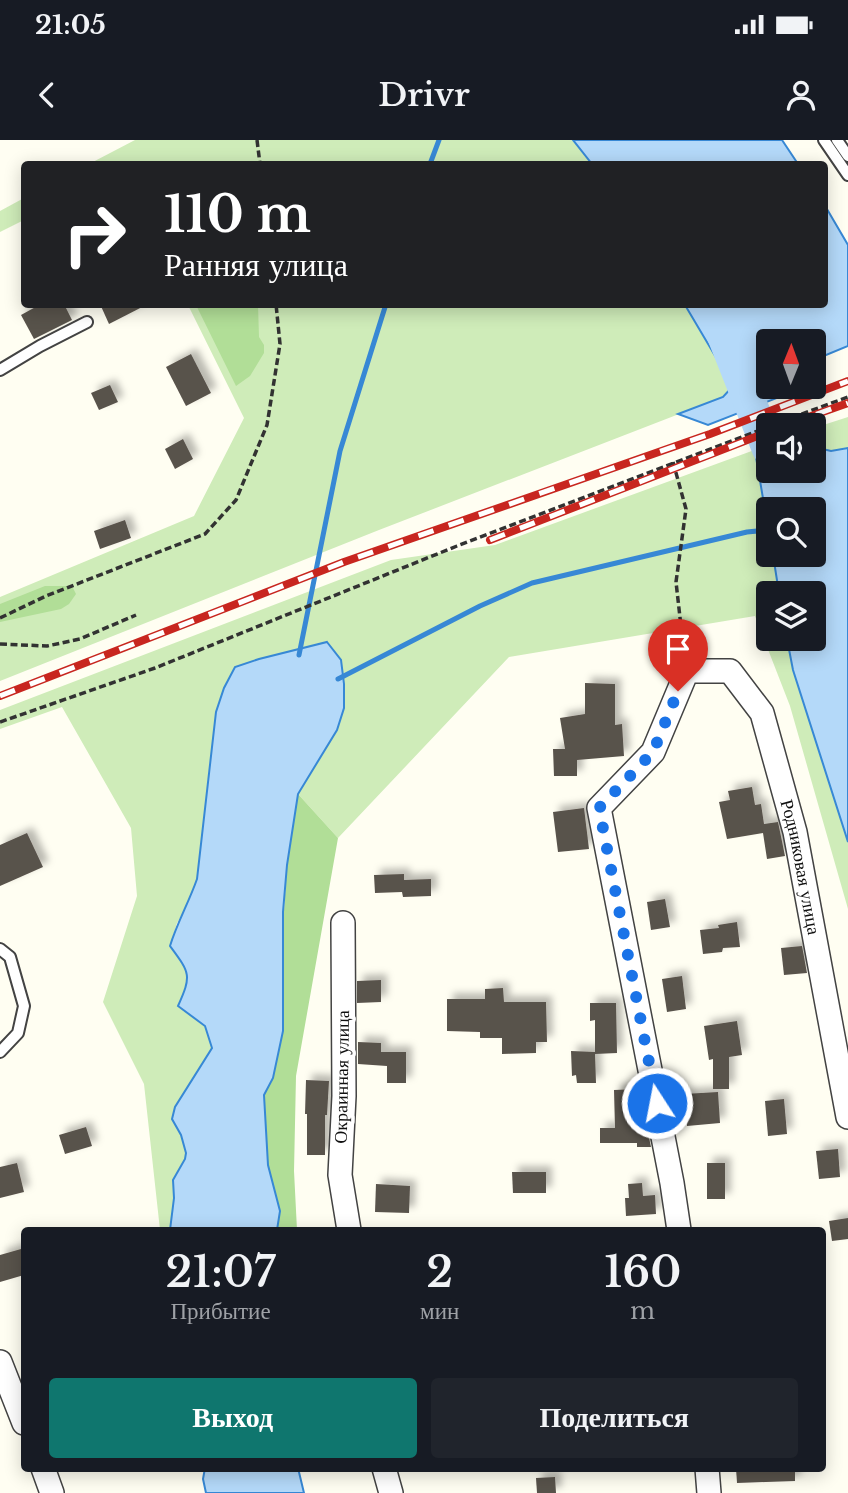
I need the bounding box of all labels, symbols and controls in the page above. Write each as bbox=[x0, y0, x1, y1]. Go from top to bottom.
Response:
text: 21:05 bbox=[35, 9, 106, 41]
text: Drivr bbox=[378, 75, 470, 115]
icon: back bbox=[28, 76, 66, 114]
icon: person bbox=[782, 76, 820, 114]
text: 110 m bbox=[164, 184, 311, 245]
icon: right bbox=[49, 189, 140, 280]
text: Ранняя улица bbox=[164, 245, 348, 285]
north arrow bbox=[756, 329, 826, 399]
map controls bbox=[756, 329, 826, 651]
button: sound bbox=[756, 413, 826, 483]
button: search bbox=[756, 497, 826, 567]
button: layers bbox=[756, 581, 826, 651]
pin bbox=[648, 619, 708, 691]
icon: arrive bbox=[659, 630, 697, 668]
street label: Родниковая улица bbox=[776, 797, 825, 937]
street label: Окраинная улица bbox=[330, 1010, 354, 1144]
position arrow bbox=[620, 1066, 694, 1140]
text: 21:07 bbox=[166, 1246, 276, 1298]
text: 2 bbox=[426, 1246, 453, 1298]
text: 160 bbox=[604, 1246, 681, 1298]
text: Прибытие bbox=[170, 1297, 271, 1325]
text: мин bbox=[420, 1297, 459, 1325]
text: m bbox=[630, 1297, 655, 1325]
button: Выход bbox=[49, 1378, 417, 1458]
button: Поделиться bbox=[431, 1378, 798, 1458]

